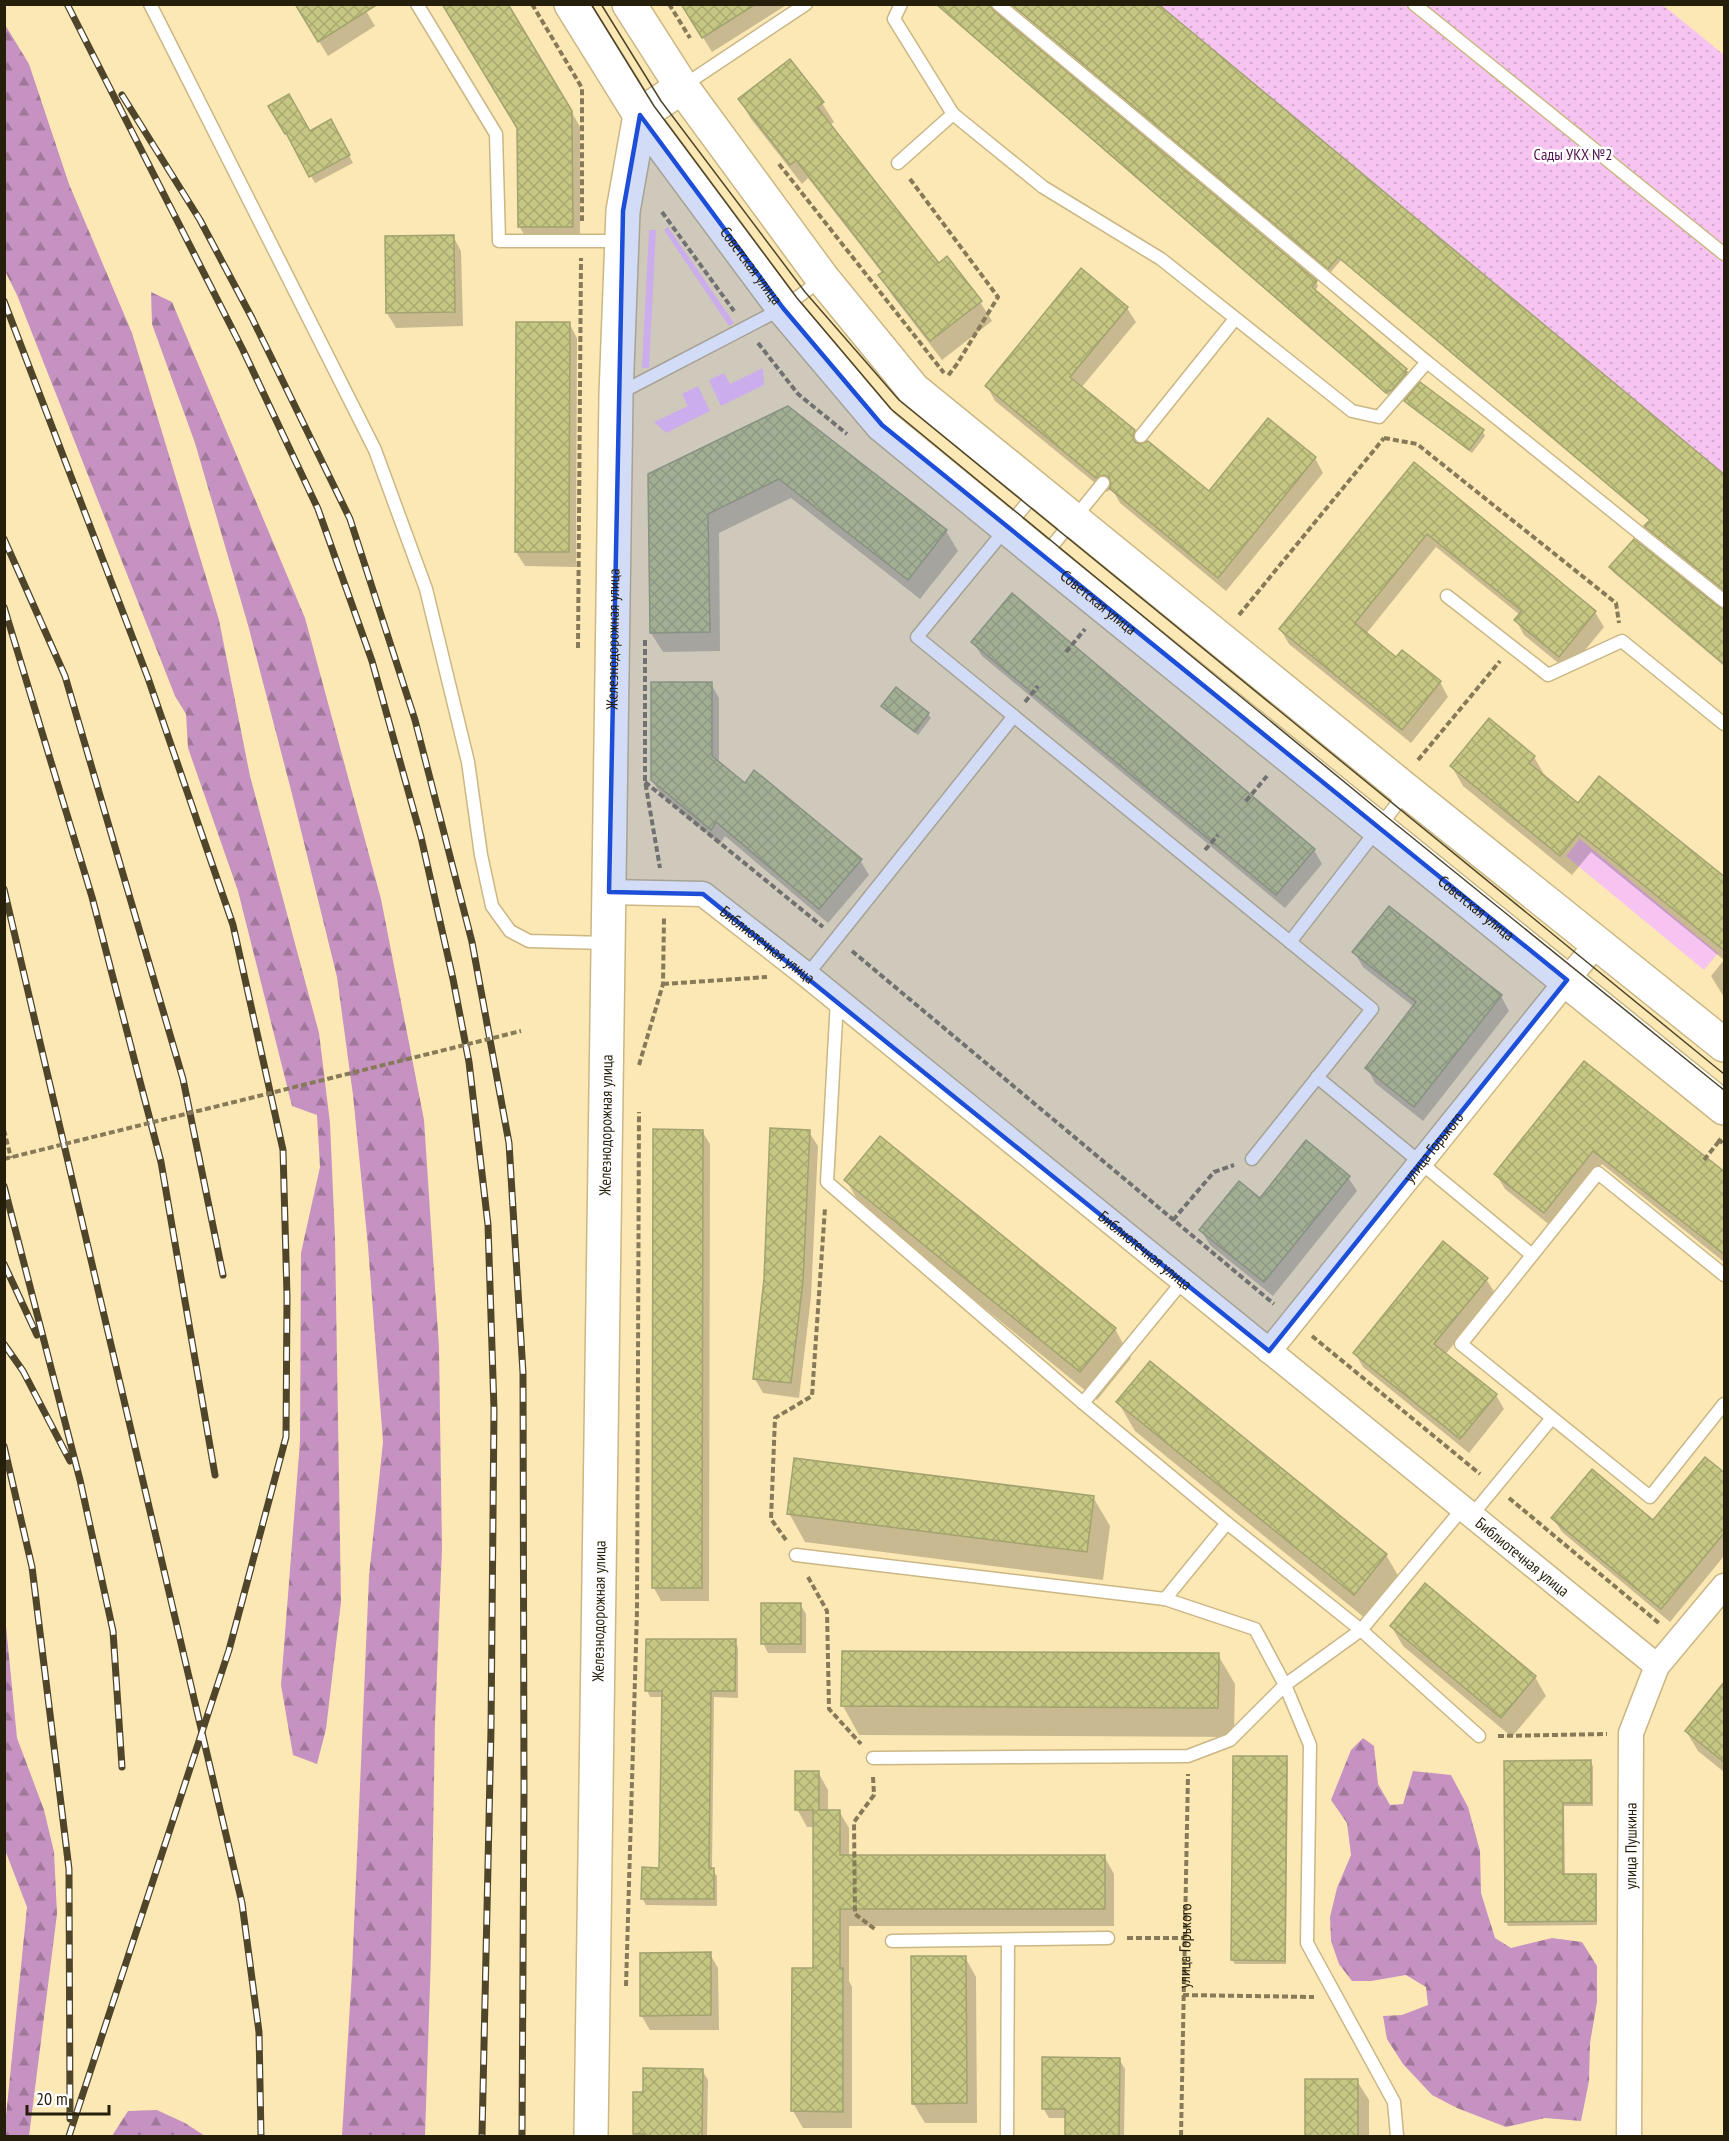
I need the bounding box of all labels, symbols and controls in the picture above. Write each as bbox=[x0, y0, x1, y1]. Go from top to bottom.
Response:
park label: Сады УКХ №2 bbox=[1534, 144, 1612, 164]
street label: Советская улица bbox=[716, 222, 787, 309]
street label: Советская улица bbox=[1056, 565, 1141, 639]
street label: Железнодорожная улица bbox=[601, 568, 624, 711]
street label: Советская улица bbox=[1434, 871, 1519, 945]
street label: Библиотечная улица bbox=[716, 901, 819, 988]
street label: Железнодорожная улица bbox=[594, 1054, 617, 1197]
street label: улица Горького bbox=[1399, 1107, 1468, 1186]
street label: Библиотечная улица bbox=[1095, 1206, 1196, 1294]
street label: Библиотечная улица bbox=[1472, 1513, 1573, 1601]
street label: Железнодорожная улица bbox=[588, 1540, 610, 1683]
street label: улица Пушкина bbox=[1620, 1803, 1641, 1889]
street label: улица Горького bbox=[1174, 1903, 1195, 1989]
scale bar bbox=[27, 2078, 110, 2116]
text: 20 m bbox=[36, 2087, 68, 2110]

